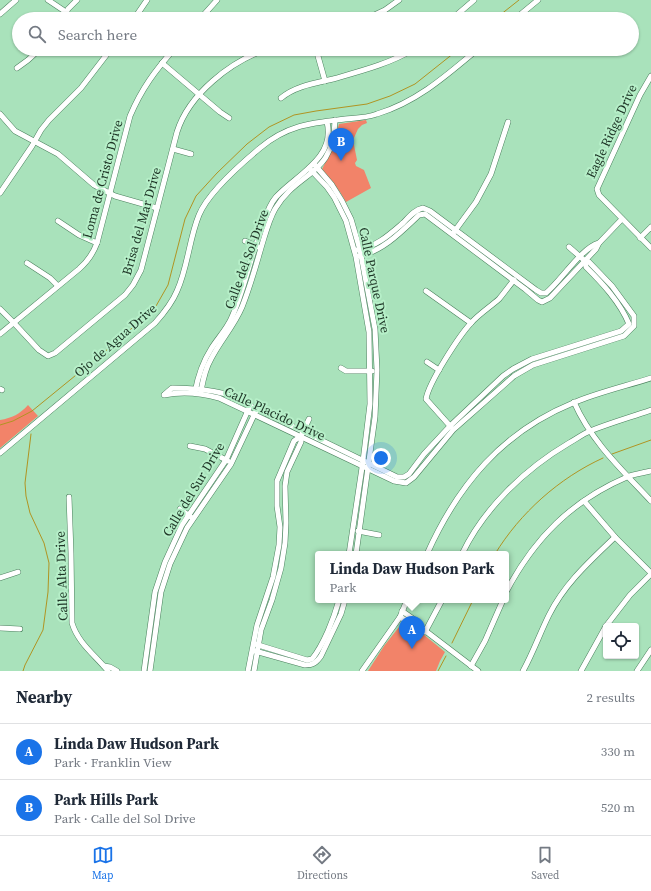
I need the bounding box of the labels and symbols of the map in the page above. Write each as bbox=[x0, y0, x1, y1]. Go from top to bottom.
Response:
street label: Eagle Ridge Drive bbox=[582, 81, 641, 181]
street label: Loma de Cristo Drive bbox=[78, 118, 127, 240]
pin: B bbox=[328, 128, 354, 161]
street label: Brisa del Mar Drive bbox=[118, 165, 165, 277]
street label: Calle del Sol Drive bbox=[221, 207, 273, 311]
street label: Calle Parque Drive bbox=[355, 226, 394, 335]
street label: Ojo de Agua Drive bbox=[71, 300, 160, 381]
street label: Calle Placido Drive bbox=[222, 383, 328, 444]
street label: Calle del Sur Drive bbox=[159, 439, 228, 539]
your location bbox=[371, 448, 391, 468]
street label: Calle Alta Drive bbox=[51, 530, 72, 621]
pin: A bbox=[399, 616, 425, 649]

